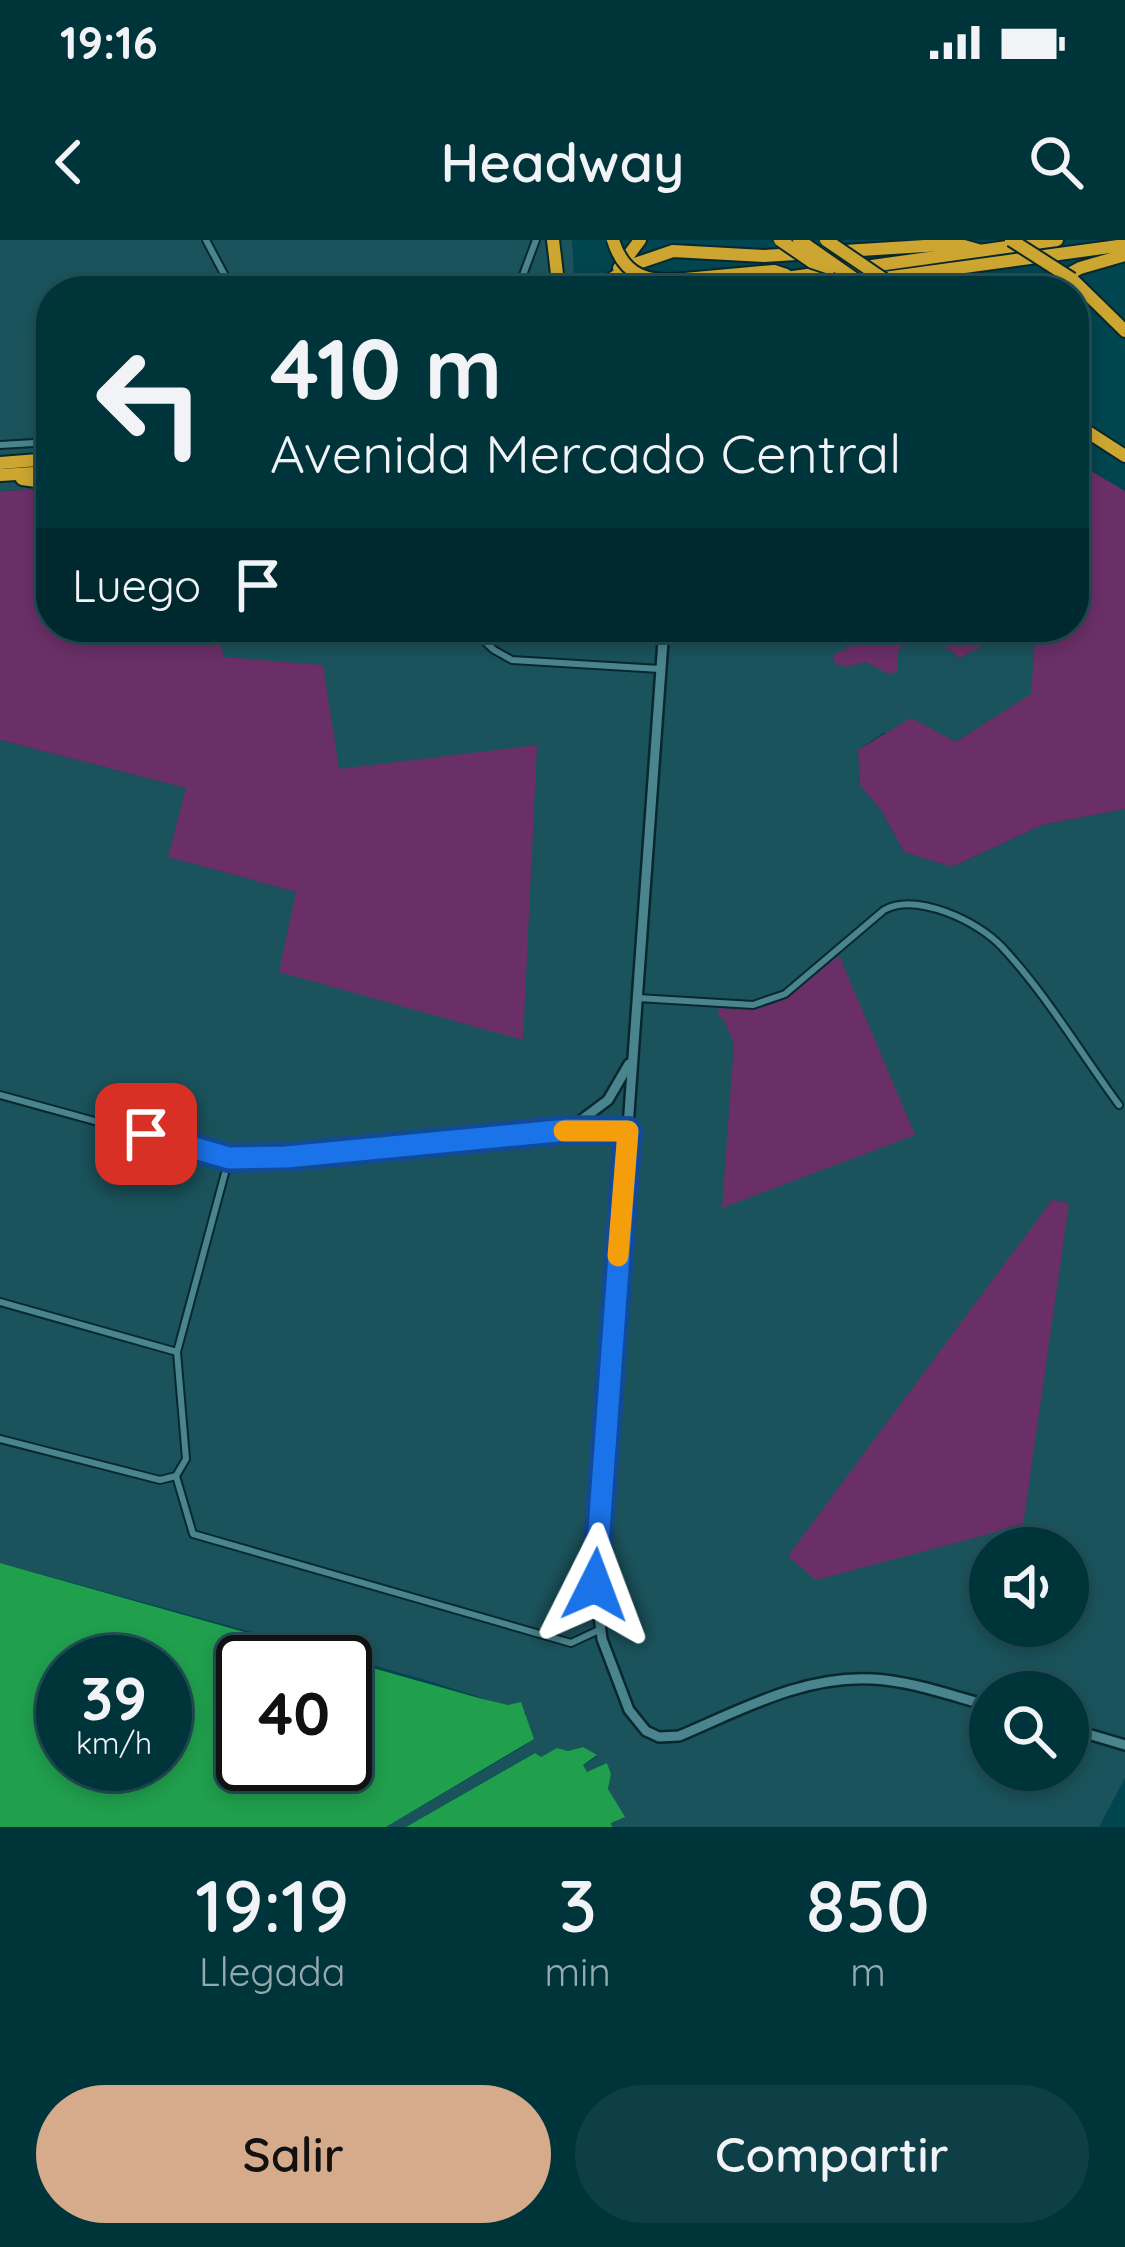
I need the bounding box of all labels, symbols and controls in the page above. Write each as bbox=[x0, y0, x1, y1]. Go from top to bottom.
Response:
text: 19:16 bbox=[60, 14, 158, 70]
text: Headway bbox=[441, 128, 684, 196]
icon: back bbox=[36, 129, 102, 195]
icon: search bbox=[1023, 129, 1089, 195]
text: 410 m bbox=[270, 315, 502, 420]
icon: left bbox=[72, 324, 228, 480]
text: Avenida Mercado Central bbox=[270, 419, 901, 487]
icon: arrive bbox=[225, 552, 291, 618]
text: Luego bbox=[72, 557, 201, 613]
pin bbox=[95, 1083, 197, 1185]
icon: arrive bbox=[113, 1101, 179, 1167]
position arrow bbox=[532, 1522, 658, 1648]
map controls bbox=[969, 1527, 1089, 1791]
button: sound bbox=[969, 1527, 1089, 1647]
speed limit sign: 40 bbox=[216, 1635, 372, 1791]
text: 39 bbox=[81, 1660, 147, 1735]
button: search bbox=[969, 1671, 1089, 1791]
text: km/h bbox=[76, 1724, 152, 1762]
text: 19:19 bbox=[195, 1860, 349, 1950]
text: 3 bbox=[558, 1860, 597, 1950]
text: 850 bbox=[806, 1860, 930, 1950]
text: Llegada bbox=[199, 1947, 345, 1996]
text: min bbox=[544, 1947, 611, 1996]
text: m bbox=[850, 1947, 886, 1996]
button: Salir bbox=[36, 2085, 551, 2223]
button: Compartir bbox=[575, 2085, 1089, 2223]

